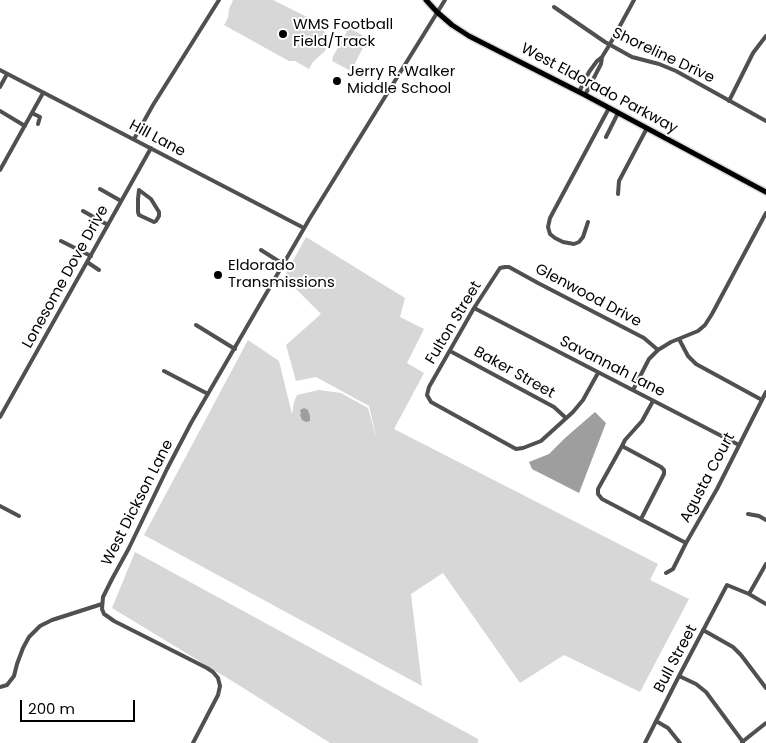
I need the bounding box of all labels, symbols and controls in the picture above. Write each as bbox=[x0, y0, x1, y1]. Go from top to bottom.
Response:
place label: WMS Football Field/Track bbox=[293, 16, 393, 51]
street label: Shoreline Drive bbox=[609, 24, 717, 88]
marker: WMS Football Field/Track bbox=[277, 28, 289, 40]
street label: West Eldorado Parkway bbox=[518, 40, 680, 138]
place label: Jerry R. Walker Middle School bbox=[347, 63, 455, 98]
marker: Jerry R. Walker Middle School bbox=[331, 75, 343, 87]
street label: Hill Lane bbox=[126, 117, 188, 161]
street label: Lonesome Dove Drive bbox=[19, 202, 113, 352]
place label: Eldorado Transmissions bbox=[228, 257, 335, 292]
street label: Glenwood Drive bbox=[532, 260, 644, 332]
marker: Eldorado Transmissions bbox=[212, 269, 224, 281]
street label: Fulton Street bbox=[422, 278, 486, 368]
street label: Savannah Lane bbox=[556, 333, 668, 401]
street label: Baker Street bbox=[470, 343, 558, 403]
street label: Agusta Court bbox=[677, 430, 739, 526]
street label: West Dickson Lane bbox=[98, 437, 178, 569]
street label: Bull Street bbox=[651, 622, 701, 696]
scale bar bbox=[22, 690, 138, 722]
text: 200 m bbox=[28, 698, 75, 719]

